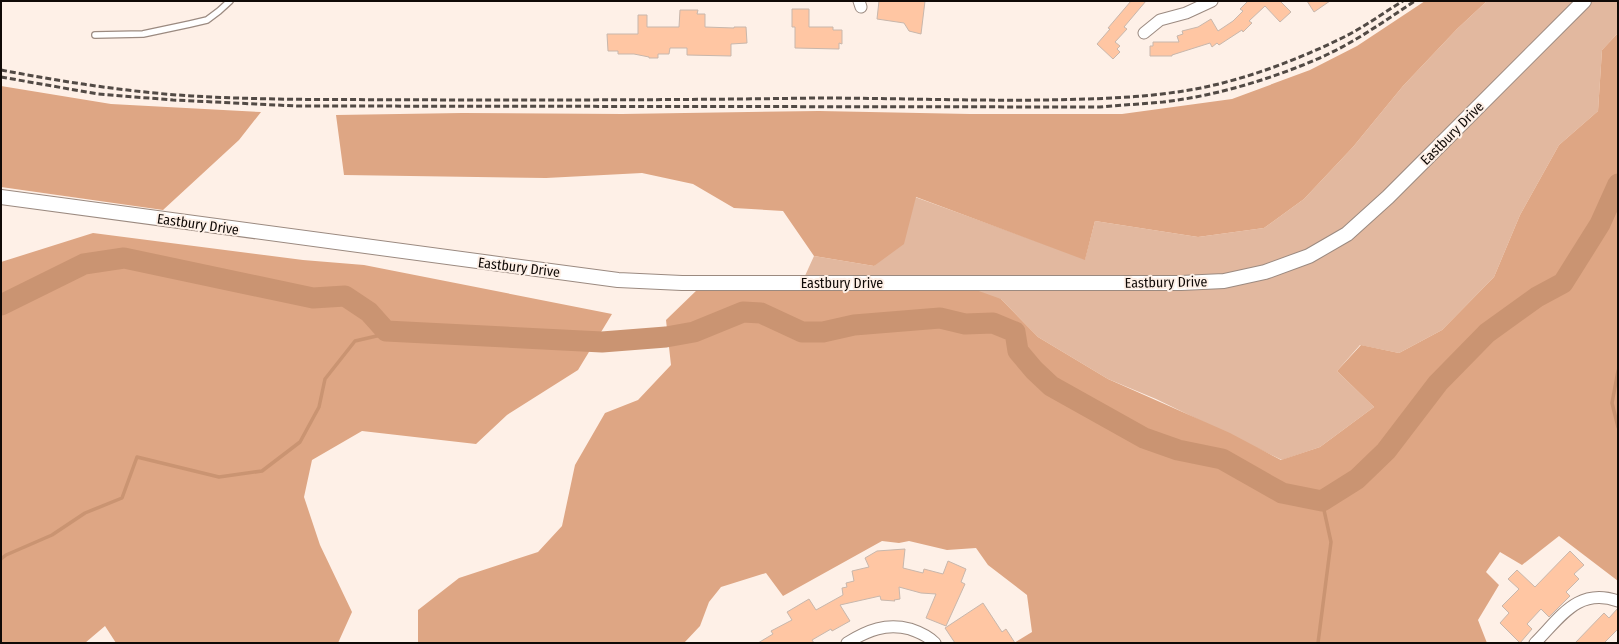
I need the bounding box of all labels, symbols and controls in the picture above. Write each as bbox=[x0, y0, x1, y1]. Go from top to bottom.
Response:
street label: Eastbury Drive bbox=[1417, 98, 1488, 169]
street label: Eastbury Drive bbox=[156, 210, 240, 239]
street label: Eastbury Drive bbox=[477, 254, 561, 281]
street label: Eastbury Drive bbox=[1125, 273, 1208, 292]
street label: Eastbury Drive bbox=[801, 275, 883, 292]

